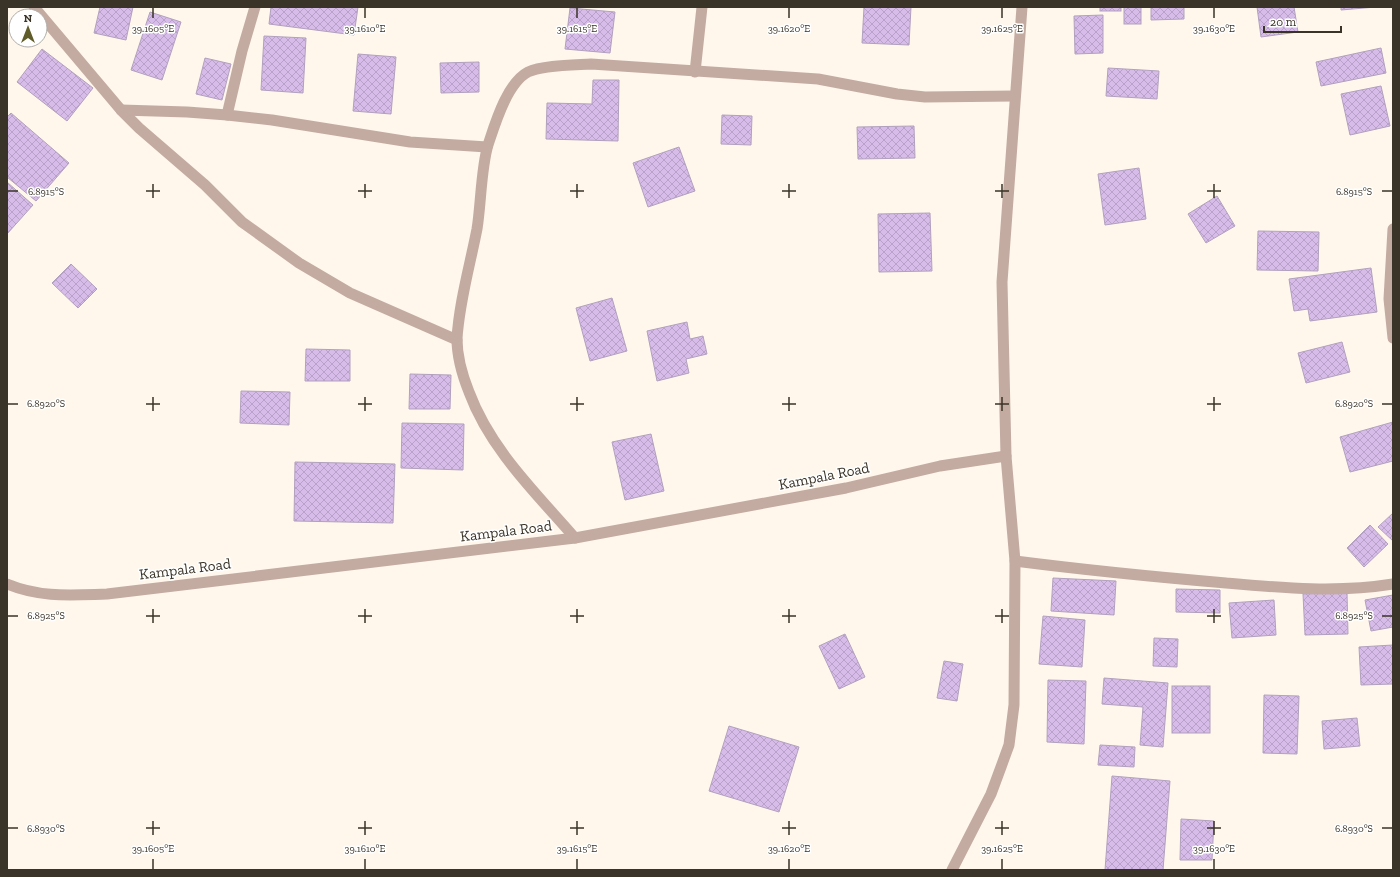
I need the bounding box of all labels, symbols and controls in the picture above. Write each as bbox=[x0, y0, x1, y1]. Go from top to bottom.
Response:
north arrow bbox=[8, 8, 48, 48]
scale bar bbox=[1264, 8, 1341, 34]
text: N bbox=[24, 12, 33, 25]
text: 20 m bbox=[1270, 15, 1297, 29]
text: 39.1605°E bbox=[132, 23, 174, 35]
text: 39.1610°E bbox=[345, 23, 386, 35]
text: 39.1615°E bbox=[557, 23, 597, 35]
text: 39.1620°E bbox=[768, 23, 810, 35]
text: 39.1625°E bbox=[981, 23, 1023, 35]
text: 39.1630°E bbox=[1193, 23, 1235, 35]
text: 6.8915°S bbox=[28, 186, 64, 198]
text: 6.8915°S bbox=[1336, 186, 1372, 198]
text: 6.8920°S bbox=[27, 398, 65, 410]
text: 6.8920°S bbox=[1335, 398, 1373, 410]
street label: Kampala Road bbox=[777, 458, 872, 494]
street label: Kampala Road bbox=[459, 516, 554, 546]
street label: Kampala Road bbox=[138, 554, 233, 584]
text: 6.8925°S bbox=[27, 610, 65, 622]
text: 6.8925°S bbox=[1335, 610, 1373, 622]
text: 6.8930°S bbox=[27, 823, 65, 835]
text: 6.8930°S bbox=[1335, 823, 1373, 835]
text: 39.1605°E bbox=[132, 843, 174, 855]
text: 39.1610°E bbox=[345, 843, 386, 855]
text: 39.1615°E bbox=[557, 843, 597, 855]
text: 39.1620°E bbox=[768, 843, 810, 855]
text: 39.1625°E bbox=[981, 843, 1023, 855]
text: 39.1630°E bbox=[1193, 843, 1235, 855]

